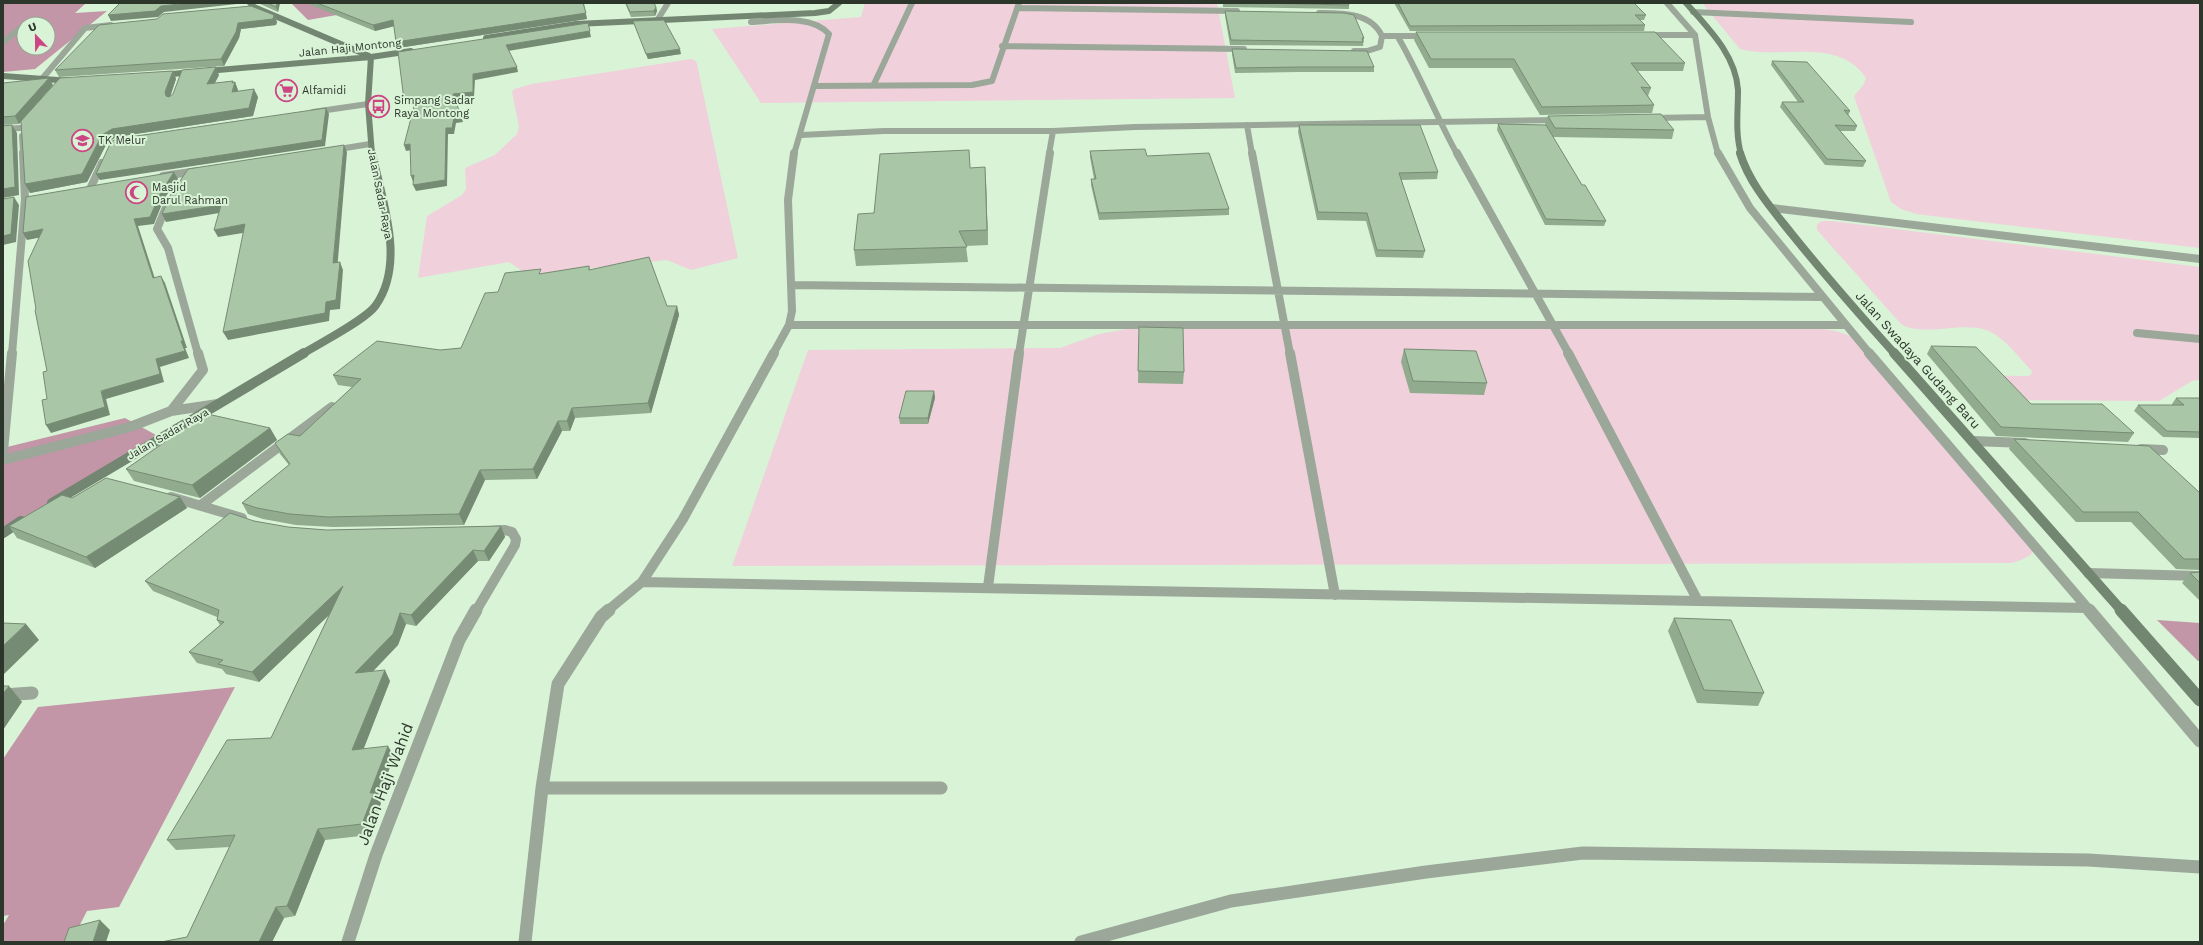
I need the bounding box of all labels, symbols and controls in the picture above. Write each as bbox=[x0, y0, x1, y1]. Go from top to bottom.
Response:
north arrow bbox=[16, 16, 56, 56]
text: U bbox=[26, 20, 39, 35]
street label: Jalan Haji Montong bbox=[298, 36, 402, 60]
supermarket icon: Alfamidi bbox=[274, 77, 300, 103]
place label: Alfamidi bbox=[302, 84, 346, 97]
bus stop icon: Simpang Sadar Raya Montong bbox=[365, 93, 391, 119]
place label: Simpang Sadar Raya Montong bbox=[394, 94, 475, 120]
school or university icon: TK Melur bbox=[70, 127, 96, 153]
place label: TK Melur bbox=[98, 134, 146, 147]
street label: Jalan Sadar Raya bbox=[365, 148, 395, 240]
mosque icon: Masjid Darul Rahman bbox=[123, 180, 149, 206]
place label: Masjid Darul Rahman bbox=[152, 181, 228, 207]
street label: Jalan Swadaya Gudang Baru bbox=[1852, 288, 1984, 432]
street label: Jalan Sadar Raya bbox=[125, 405, 211, 463]
street label: Jalan Haji Wahid bbox=[353, 720, 417, 848]

